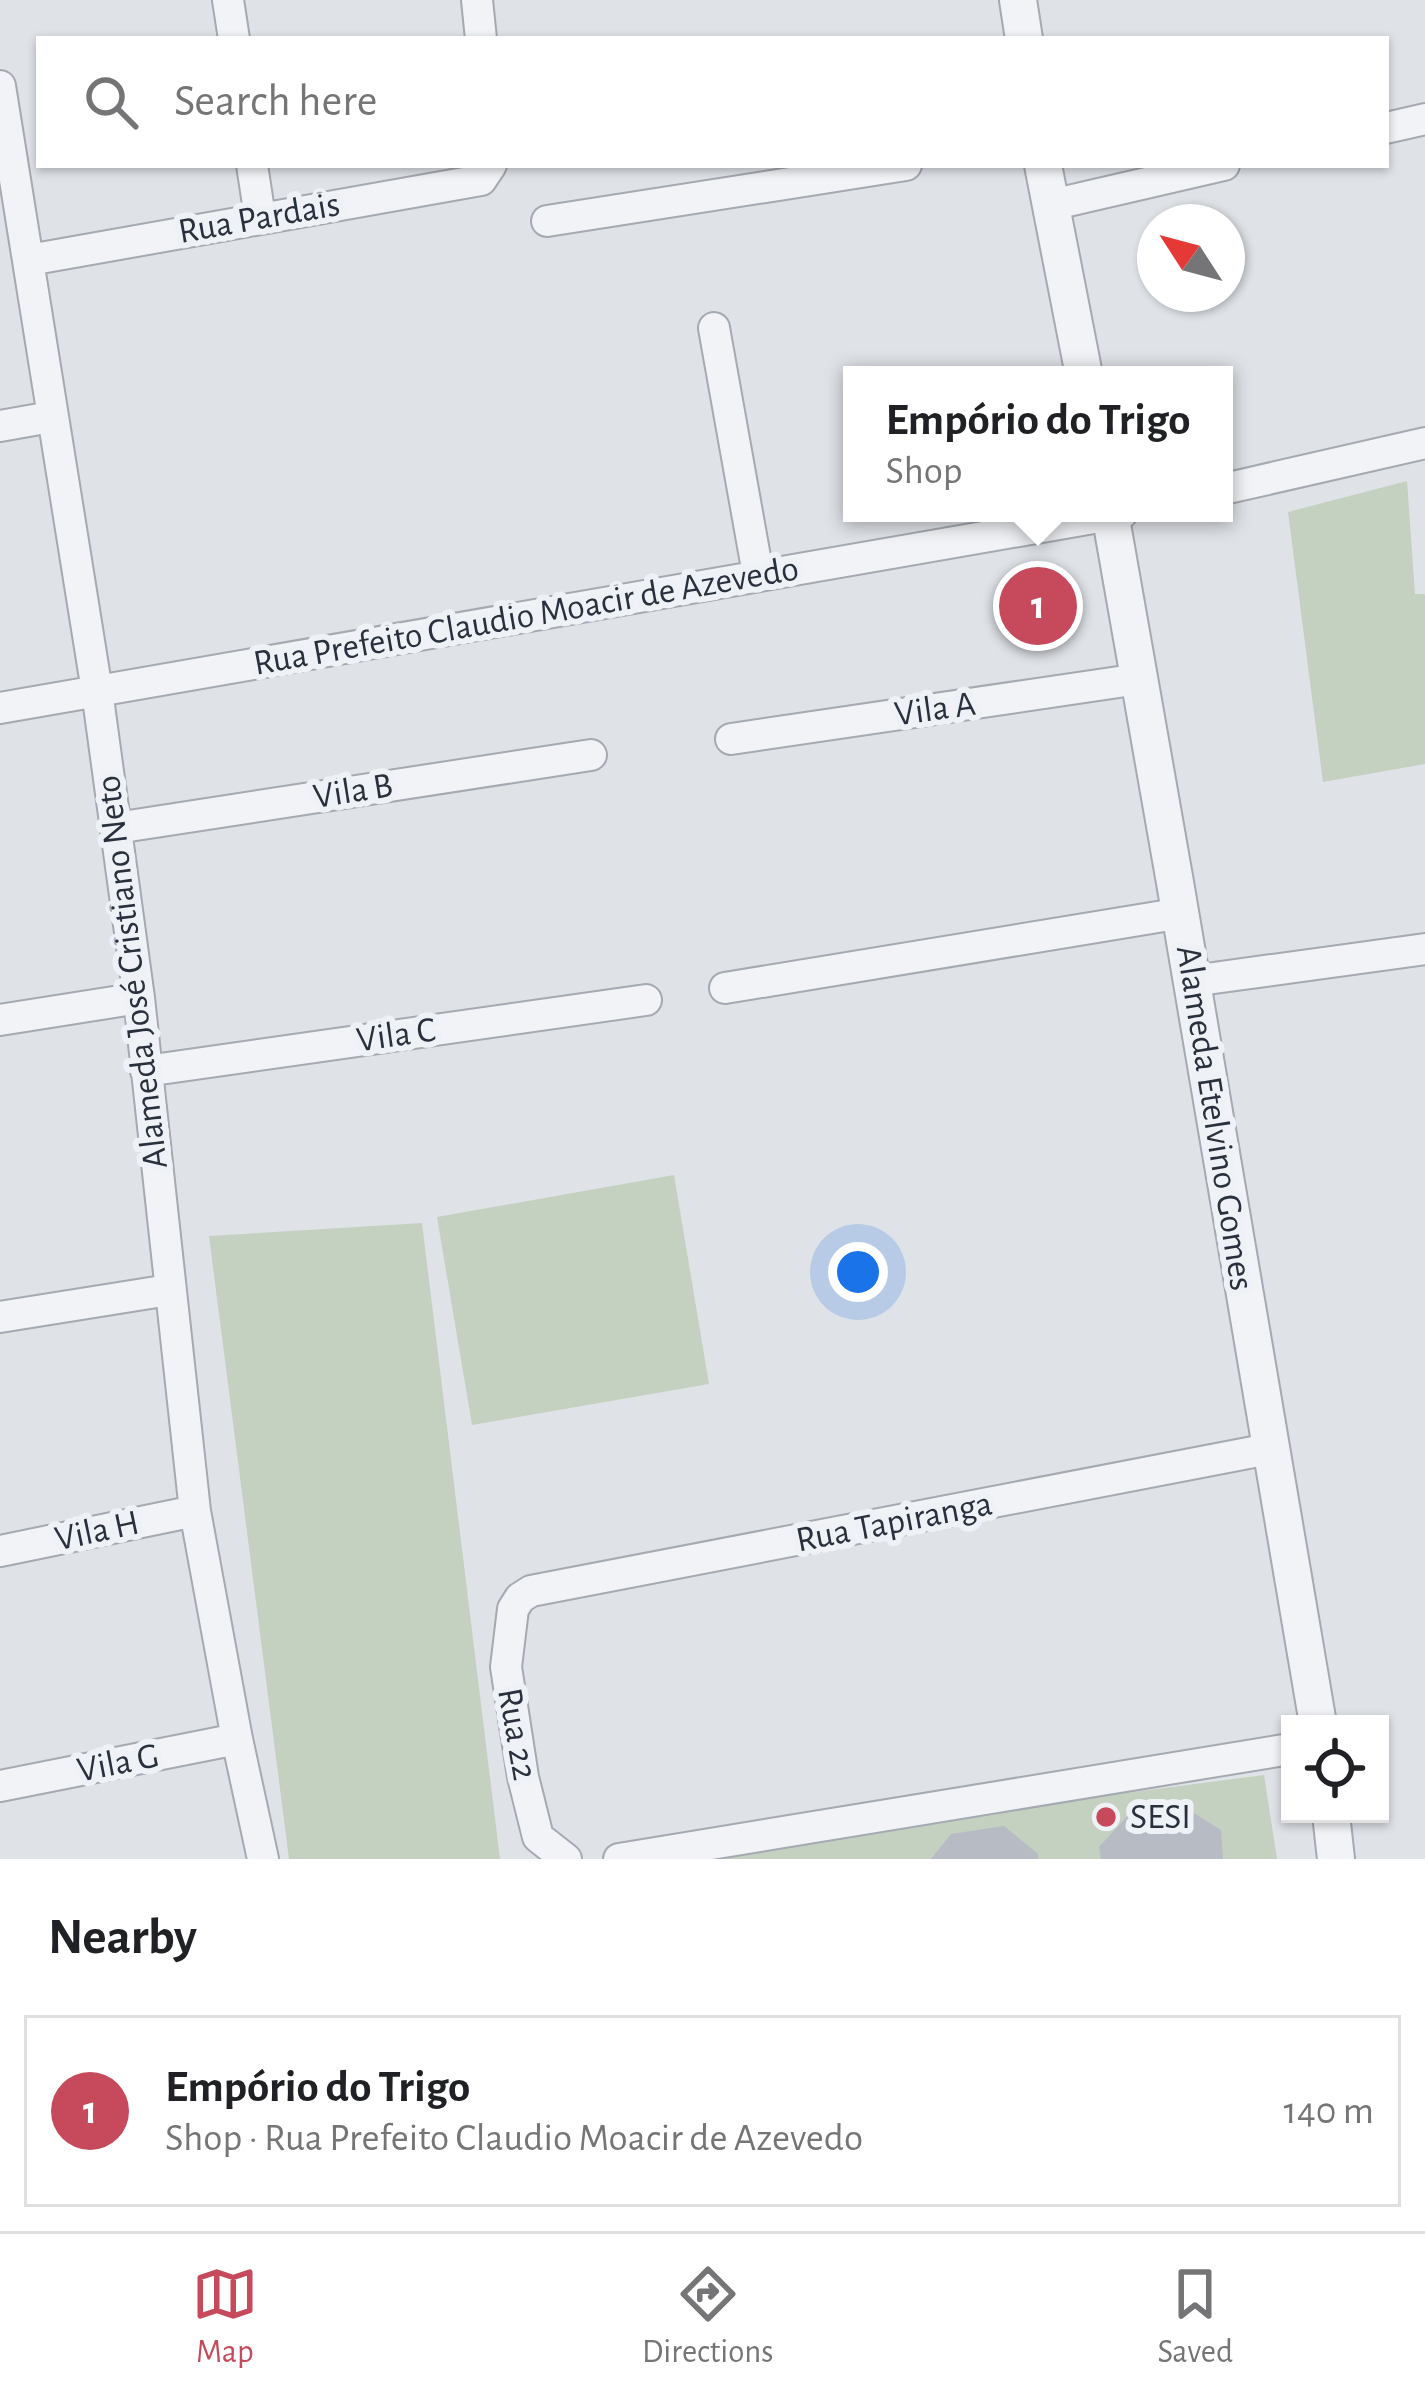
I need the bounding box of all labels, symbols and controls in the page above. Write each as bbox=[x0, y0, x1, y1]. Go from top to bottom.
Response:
search box bbox=[36, 36, 1389, 168]
icon: search bbox=[78, 69, 144, 135]
text: Search here bbox=[174, 79, 377, 124]
street label: Rua Pardais bbox=[176, 186, 342, 250]
north arrow bbox=[1137, 204, 1245, 312]
popup bbox=[843, 366, 1233, 522]
text: Empório do Trigo bbox=[885, 398, 1191, 443]
text: Shop bbox=[885, 452, 963, 491]
street label: Rua Prefeito Claudio Moacir de Azevedo bbox=[251, 550, 801, 682]
pin: 1 bbox=[999, 561, 1077, 651]
street label: Vila A bbox=[892, 685, 978, 732]
street label: Vila B bbox=[311, 767, 395, 815]
street label: Alameda José Cristiano Neto bbox=[90, 773, 174, 1171]
street label: Alameda Etelvino Gomes bbox=[1170, 943, 1260, 1293]
street label: Vila C bbox=[354, 1012, 438, 1058]
your location bbox=[828, 1242, 888, 1302]
street label: Rua Tapiranga bbox=[793, 1485, 995, 1559]
street label: Vila H bbox=[52, 1505, 142, 1557]
street label: Rua 22 bbox=[491, 1685, 543, 1783]
map controls bbox=[1281, 1715, 1389, 1823]
button: locate bbox=[1281, 1715, 1389, 1823]
street label: Vila G bbox=[74, 1737, 162, 1789]
place label: SESI bbox=[1130, 1799, 1191, 1835]
marker: SESI bbox=[1093, 1804, 1119, 1830]
text: Nearby bbox=[48, 1912, 197, 1963]
text: Empório do Trigo bbox=[165, 2065, 470, 2110]
text: 1 bbox=[83, 2092, 97, 2131]
text: 140 m bbox=[1284, 2092, 1374, 2131]
text: Shop · Rua Prefeito Claudio Moacir de Azevedo bbox=[165, 2119, 863, 2158]
tab: Map bbox=[192, 2261, 258, 2373]
tab: Directions bbox=[642, 2261, 773, 2373]
tab: Saved bbox=[1157, 2261, 1233, 2373]

